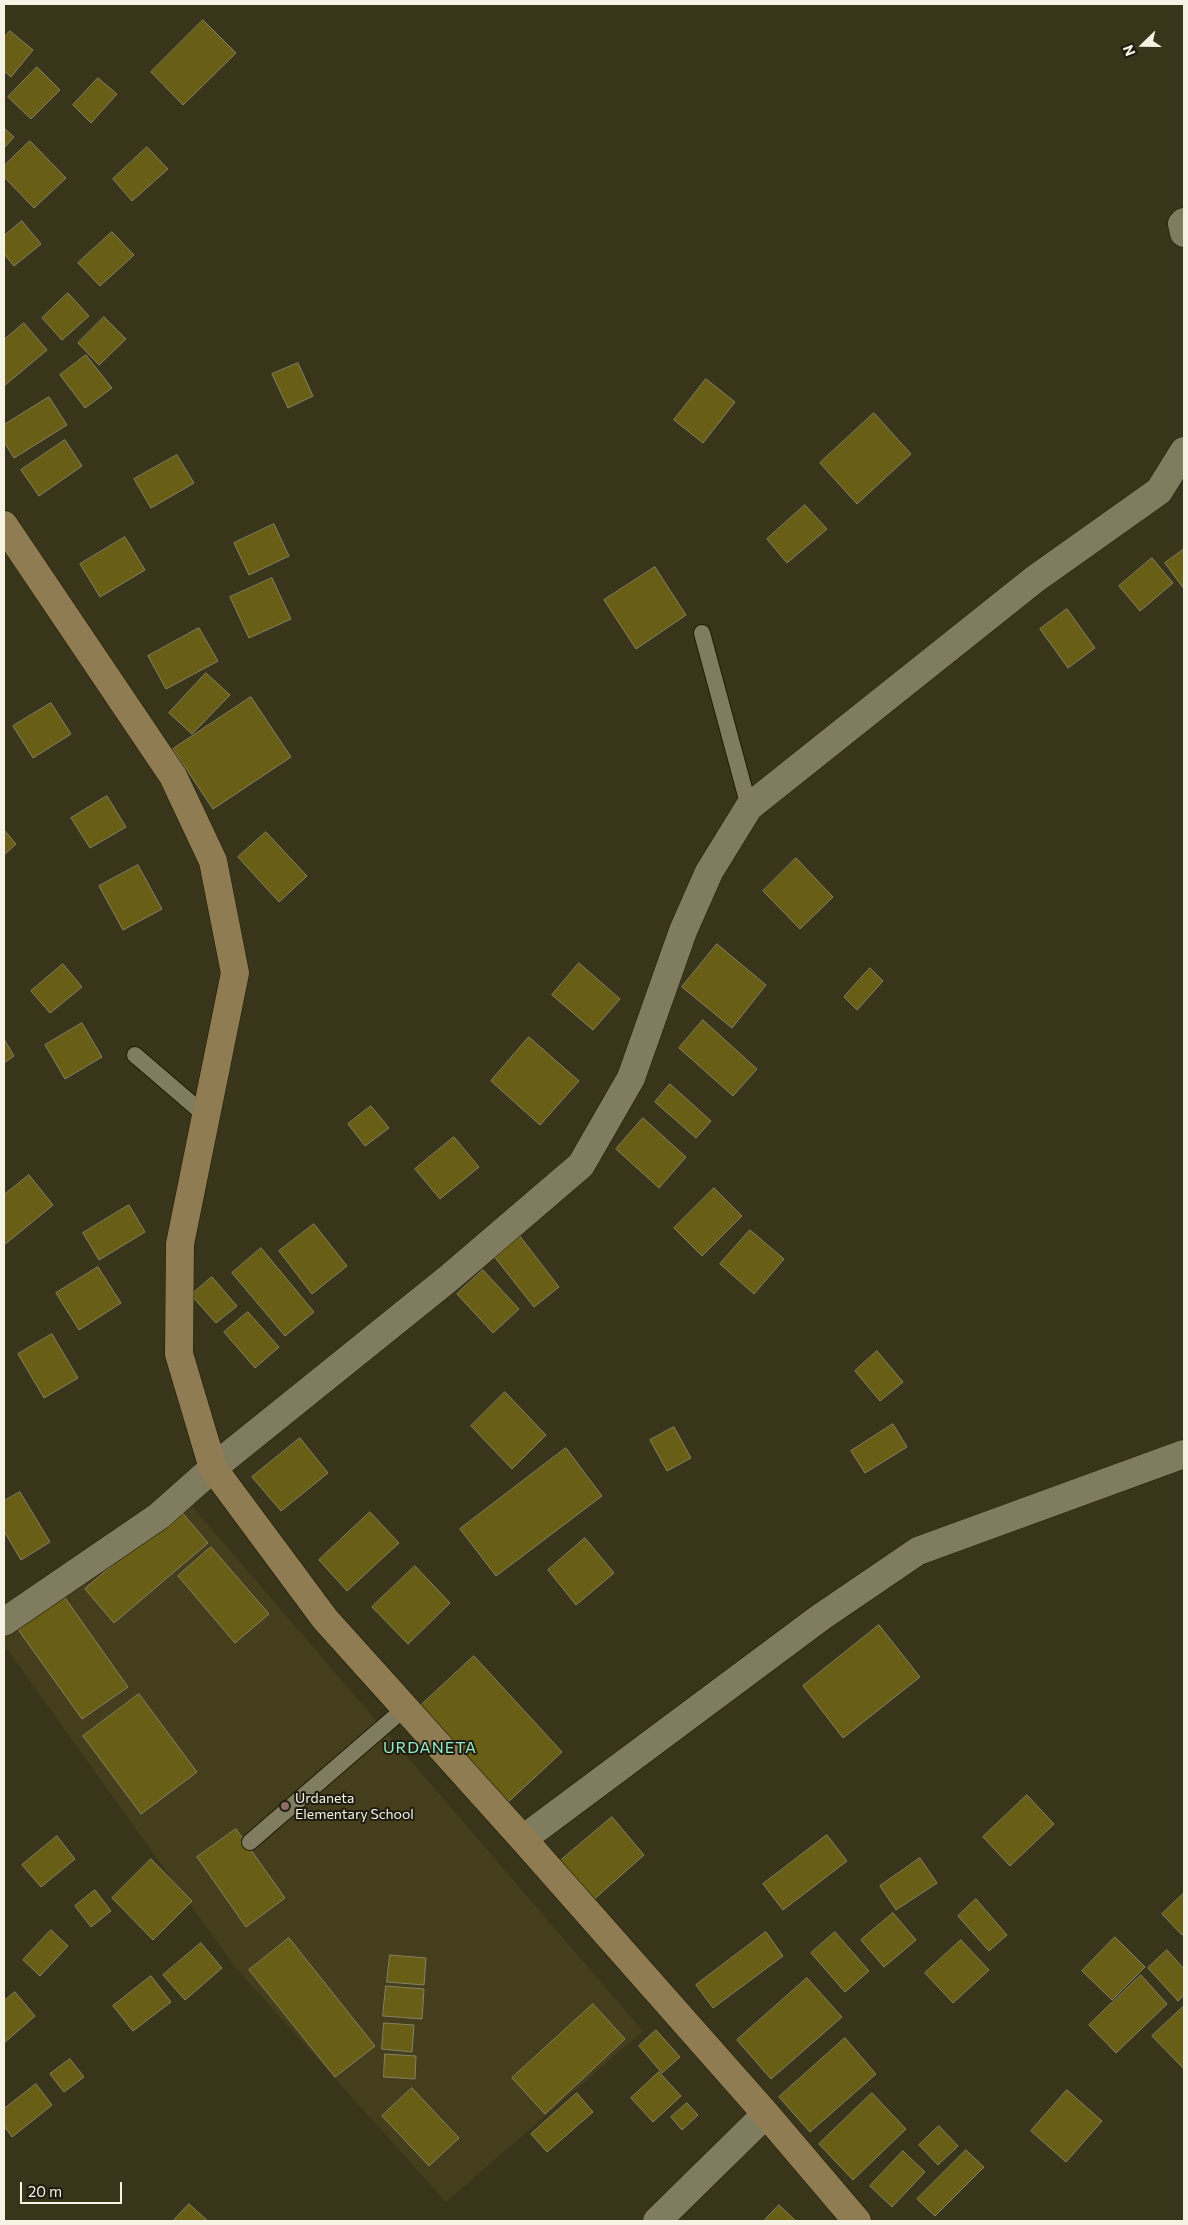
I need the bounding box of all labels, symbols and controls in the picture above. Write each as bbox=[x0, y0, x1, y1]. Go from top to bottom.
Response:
north arrow bbox=[1118, 20, 1168, 70]
text: N bbox=[1119, 43, 1138, 59]
district label: URDANETA bbox=[382, 1738, 478, 1758]
place label: Urdaneta Elementary School bbox=[295, 1790, 414, 1822]
marker: Urdaneta Elementary School bbox=[279, 1800, 291, 1812]
scale bar bbox=[22, 2172, 125, 2204]
text: 20 m bbox=[28, 2182, 62, 2200]

